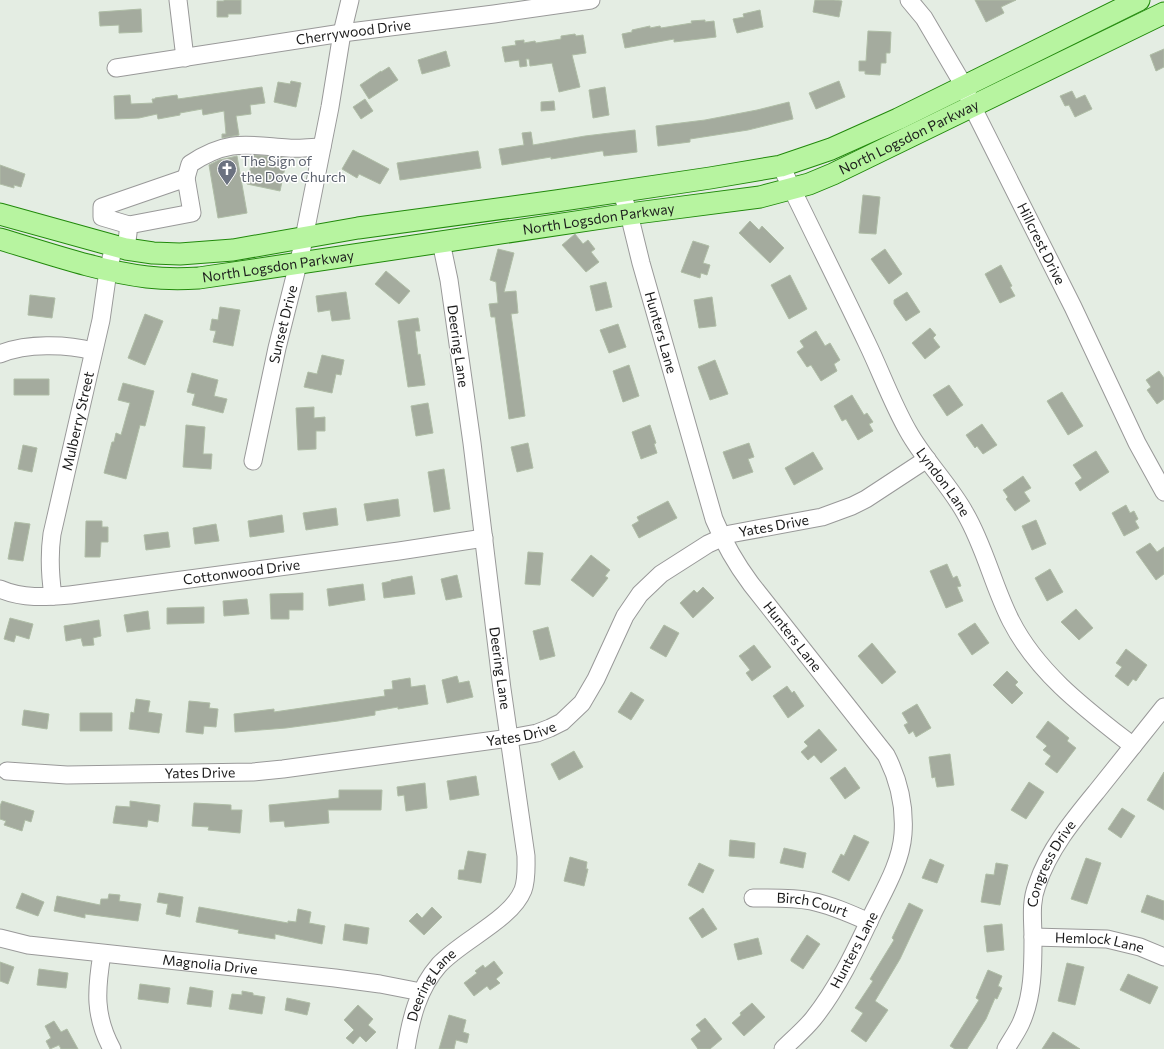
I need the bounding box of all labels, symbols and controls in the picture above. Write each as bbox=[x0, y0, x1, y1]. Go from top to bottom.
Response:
street label: Cherrywood Drive bbox=[295, 15, 412, 48]
street label: North Logsdon Parkway bbox=[836, 95, 981, 178]
place label: The Sign of the Dove Church bbox=[241, 152, 346, 185]
church icon: The Sign of the Dove Church bbox=[216, 158, 238, 186]
street label: North Logsdon Parkway bbox=[521, 199, 676, 238]
street label: Hillcrest Drive bbox=[1014, 200, 1069, 287]
street label: North Logsdon Parkway bbox=[201, 246, 355, 285]
street label: Sunset Drive bbox=[265, 283, 300, 365]
street label: Hunters Lane bbox=[642, 289, 681, 375]
street label: Deering Lane bbox=[444, 303, 473, 388]
street label: Mulberry Street bbox=[58, 370, 97, 472]
street label: Lyndon Lane bbox=[913, 444, 974, 519]
street label: Yates Drive bbox=[737, 511, 810, 540]
street label: Cottonwood Drive bbox=[182, 555, 301, 588]
street label: Hunters Lane bbox=[760, 598, 826, 675]
street label: Deering Lane bbox=[486, 625, 515, 710]
street label: Yates Drive bbox=[485, 717, 559, 749]
street label: Yates Drive bbox=[164, 763, 235, 781]
street label: Congress Drive bbox=[1023, 816, 1079, 908]
street label: Birch Court bbox=[776, 889, 851, 920]
street label: Hunters Lane bbox=[826, 908, 881, 991]
street label: Hemlock Lane bbox=[1055, 929, 1147, 956]
street label: Deering Lane bbox=[403, 945, 459, 1023]
street label: Magnolia Drive bbox=[162, 951, 259, 978]

